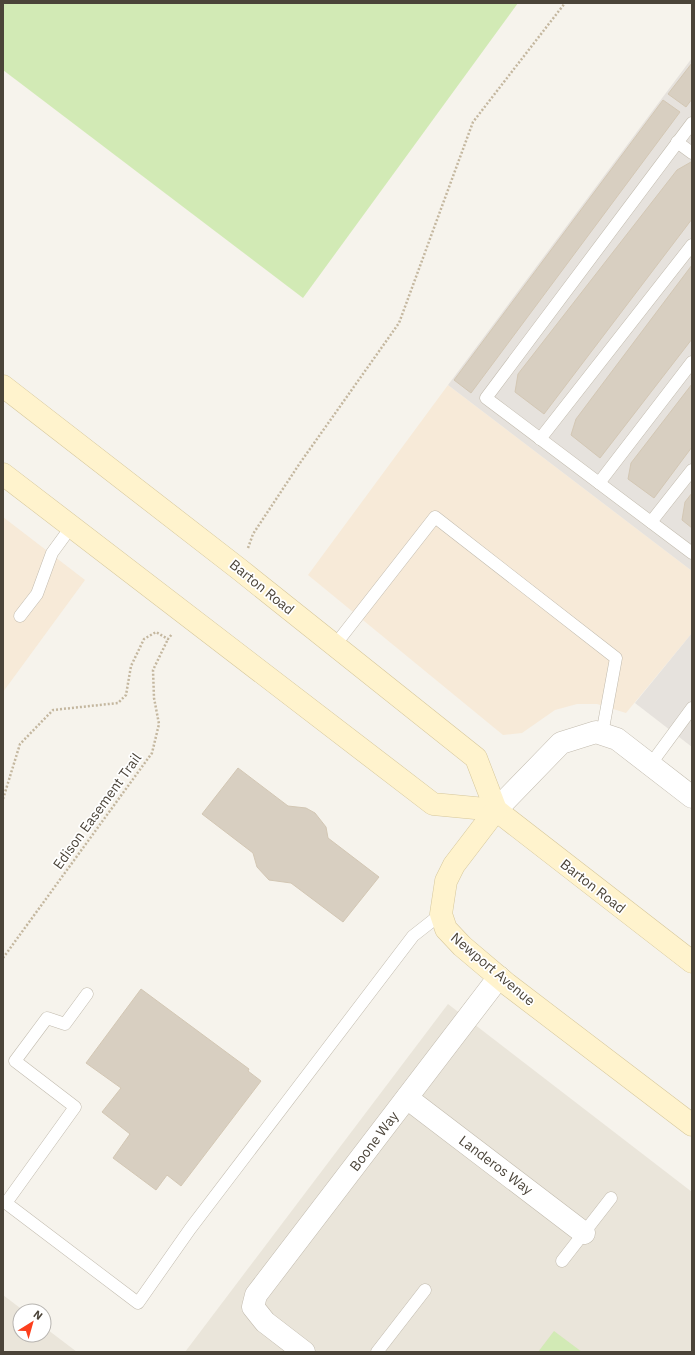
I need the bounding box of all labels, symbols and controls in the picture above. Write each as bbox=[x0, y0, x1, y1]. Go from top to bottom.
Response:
street label: Barton Road bbox=[226, 555, 298, 619]
street label: Edison Easement Trail bbox=[49, 749, 145, 873]
street label: Barton Road bbox=[557, 855, 629, 917]
street label: Newport Avenue bbox=[447, 929, 539, 1010]
street label: Boone Way bbox=[346, 1107, 402, 1175]
street label: Landeros Way bbox=[455, 1131, 537, 1199]
north arrow bbox=[12, 1303, 52, 1343]
text: N bbox=[31, 1307, 45, 1323]

